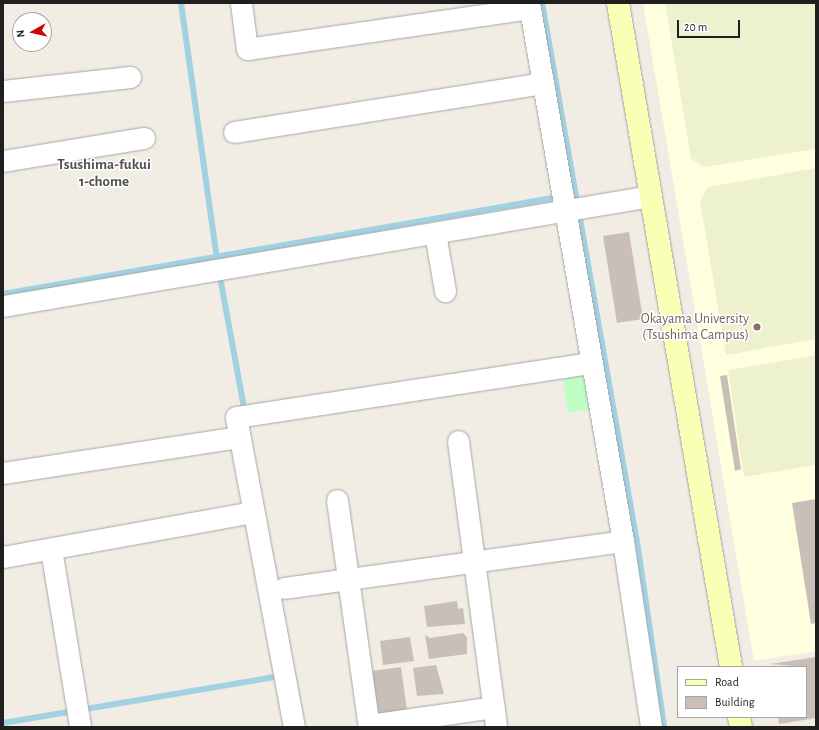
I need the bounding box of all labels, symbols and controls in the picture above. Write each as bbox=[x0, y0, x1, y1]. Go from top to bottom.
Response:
north arrow bbox=[12, 12, 52, 52]
scale bar bbox=[679, 12, 742, 38]
text: 20 m bbox=[684, 21, 707, 33]
text: N bbox=[15, 29, 27, 38]
district label: Tsushima-fukui 1-chome bbox=[57, 155, 151, 190]
place label: Okayama University (Tsushima Campus) bbox=[641, 311, 749, 344]
marker: Okayama University (Tsushima Campus) bbox=[752, 322, 762, 332]
legend bbox=[677, 666, 807, 718]
text: Road bbox=[715, 676, 739, 688]
text: Building bbox=[715, 696, 755, 708]

